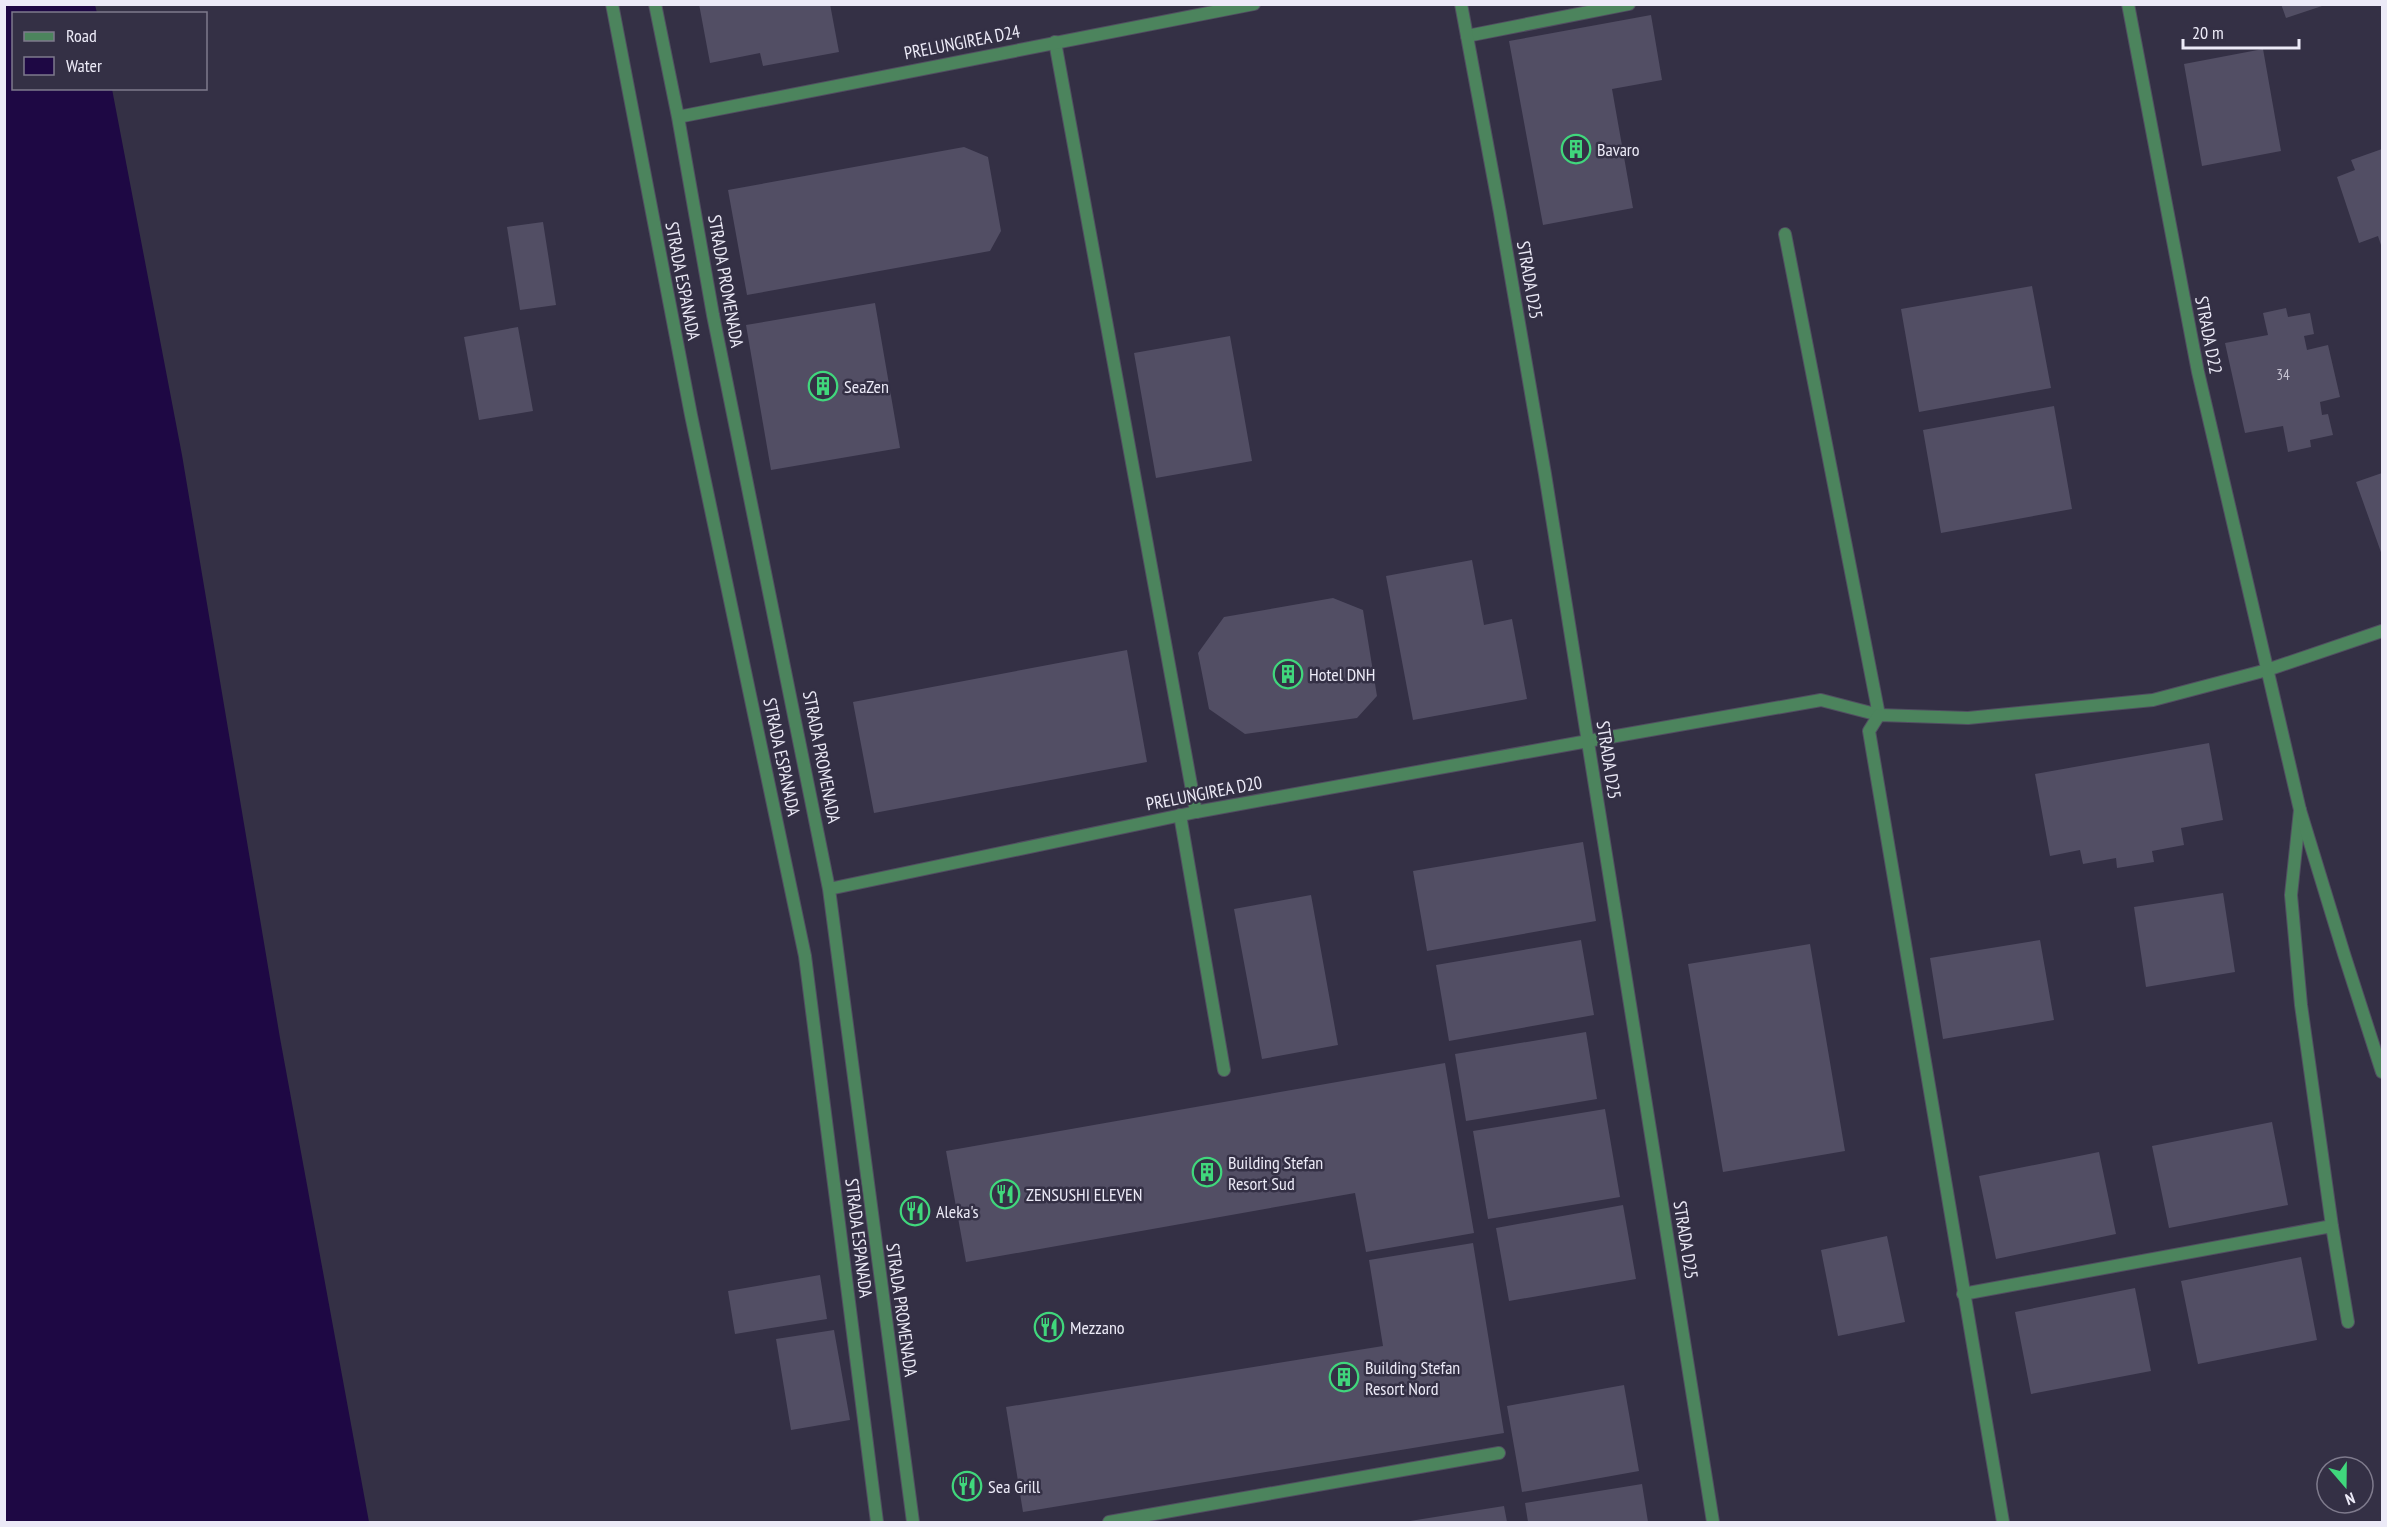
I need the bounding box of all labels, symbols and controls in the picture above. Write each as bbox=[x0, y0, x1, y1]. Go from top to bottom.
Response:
legend bbox=[12, 12, 207, 90]
scale bar bbox=[2183, 12, 2298, 50]
street label: PRELUNGIREA D24 bbox=[902, 19, 1022, 65]
text: 20 m bbox=[2192, 21, 2224, 44]
text: Road bbox=[66, 24, 97, 47]
text: Water bbox=[66, 54, 102, 77]
building icon: Bavaro bbox=[1560, 133, 1592, 165]
place label: Bavaro bbox=[1597, 138, 1640, 161]
street label: STRADA PROMENADA bbox=[703, 213, 749, 350]
street label: STRADA ESPANADA bbox=[660, 220, 706, 343]
street label: STRADA D25 bbox=[1512, 239, 1548, 321]
street label: STRADA D22 bbox=[2190, 294, 2228, 376]
house number: 34 bbox=[2276, 365, 2290, 384]
building icon: SeaZen bbox=[807, 370, 839, 402]
place label: SeaZen bbox=[844, 375, 889, 398]
building icon: Hotel DNH bbox=[1272, 658, 1304, 690]
place label: Hotel DNH bbox=[1309, 663, 1375, 686]
street label: STRADA PROMENADA bbox=[798, 689, 846, 826]
street label: STRADA ESPANADA bbox=[758, 696, 806, 819]
street label: STRADA D25 bbox=[1591, 719, 1627, 801]
street label: PRELUNGIREA D20 bbox=[1144, 770, 1264, 816]
place label: Building Stefan Resort Sud bbox=[1228, 1151, 1323, 1195]
building icon: Building Stefan Resort Sud bbox=[1191, 1156, 1223, 1188]
street label: STRADA ESPANADA bbox=[840, 1177, 878, 1300]
restaurant icon: ZENSUSHI ELEVEN bbox=[989, 1178, 1021, 1210]
place label: ZENSUSHI ELEVEN bbox=[1026, 1183, 1142, 1206]
restaurant icon: Aleka's bbox=[899, 1195, 931, 1227]
street label: STRADA D25 bbox=[1668, 1199, 1704, 1281]
place label: Aleka's bbox=[936, 1200, 979, 1223]
street label: STRADA PROMENADA bbox=[881, 1242, 923, 1379]
restaurant icon: Mezzano bbox=[1033, 1311, 1065, 1343]
place label: Mezzano bbox=[1070, 1316, 1125, 1339]
place label: Building Stefan Resort Nord bbox=[1365, 1356, 1460, 1400]
building icon: Building Stefan Resort Nord bbox=[1328, 1361, 1360, 1393]
north arrow bbox=[2315, 1455, 2375, 1515]
restaurant icon: Sea Grill bbox=[951, 1470, 983, 1502]
place label: Sea Grill bbox=[988, 1475, 1041, 1498]
text: N bbox=[2343, 1488, 2358, 1510]

